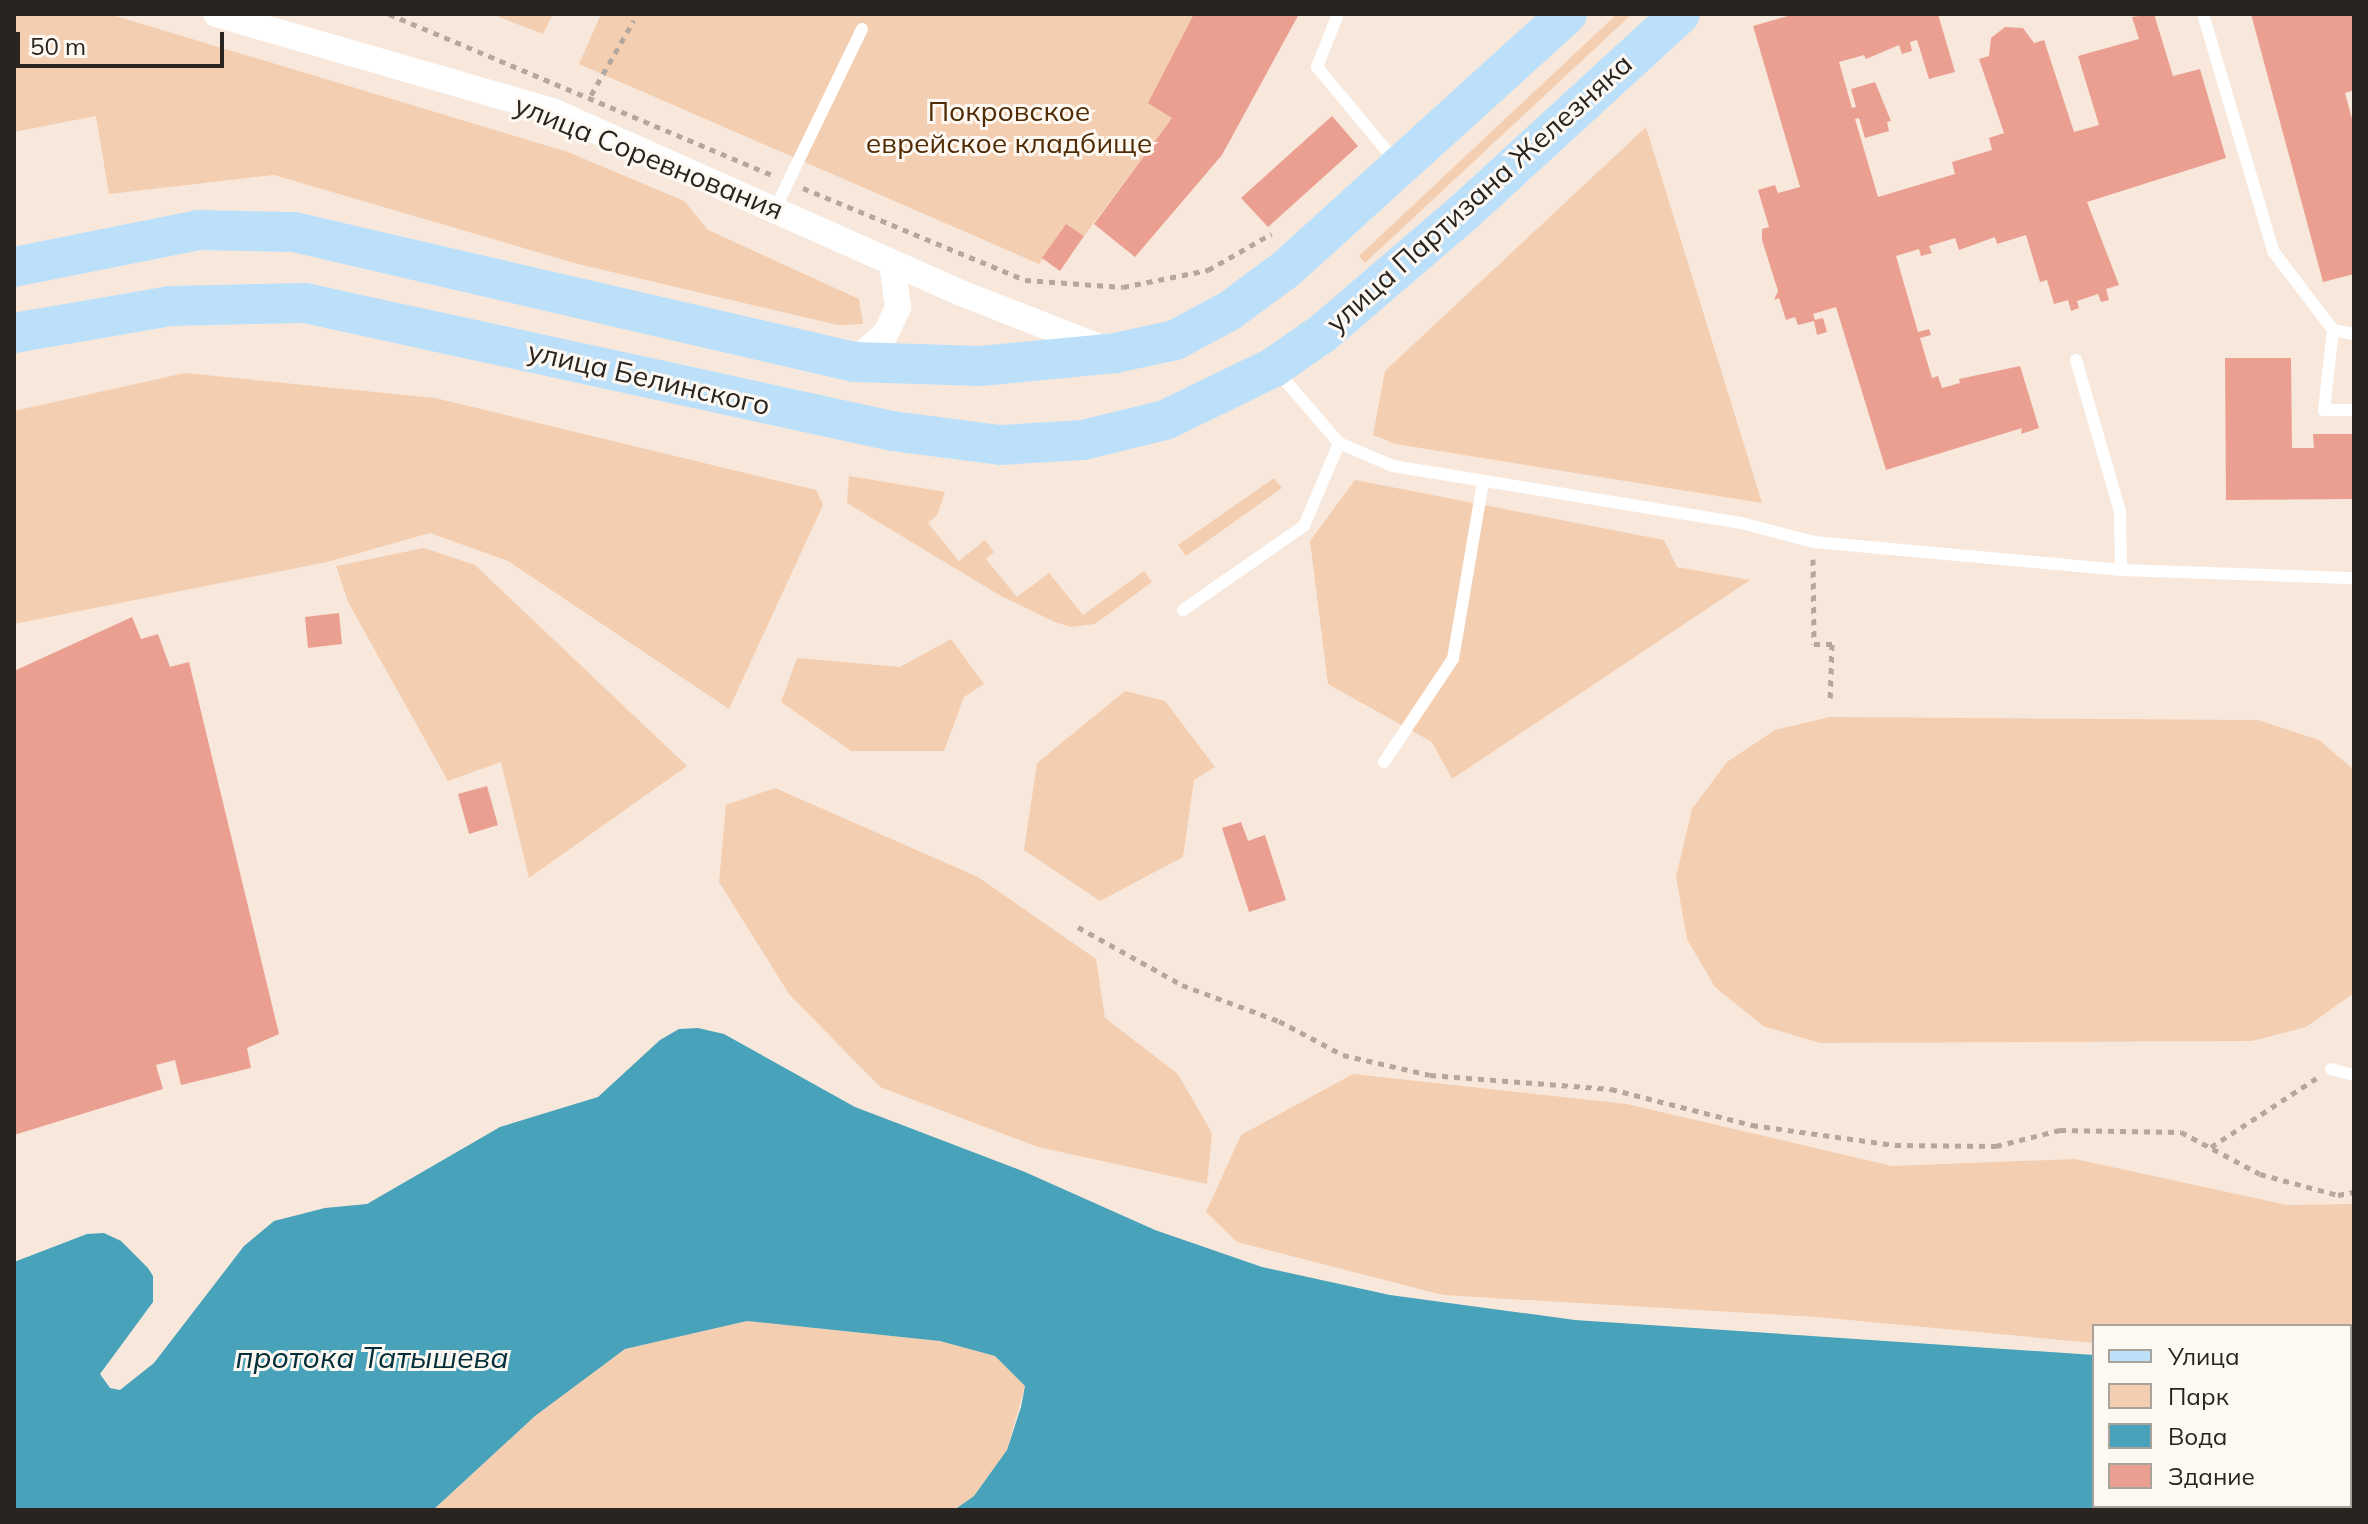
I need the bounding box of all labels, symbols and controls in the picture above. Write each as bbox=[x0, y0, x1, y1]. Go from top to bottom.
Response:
scale bar bbox=[20, 16, 228, 66]
text: 50 m bbox=[30, 31, 86, 61]
street label: улица Партизана Железняка bbox=[1319, 47, 1639, 339]
street label: улица Соревнования bbox=[510, 88, 788, 226]
park label: Покровское еврейское кладбище bbox=[866, 94, 1152, 160]
street label: улица Белинского bbox=[525, 334, 773, 422]
legend bbox=[2092, 1324, 2352, 1508]
water label: протока Татышева bbox=[235, 1339, 509, 1375]
text: Улица bbox=[2168, 1341, 2240, 1371]
text: Парк bbox=[2168, 1381, 2229, 1411]
text: Вода bbox=[2168, 1421, 2228, 1451]
text: Здание bbox=[2168, 1461, 2255, 1491]

